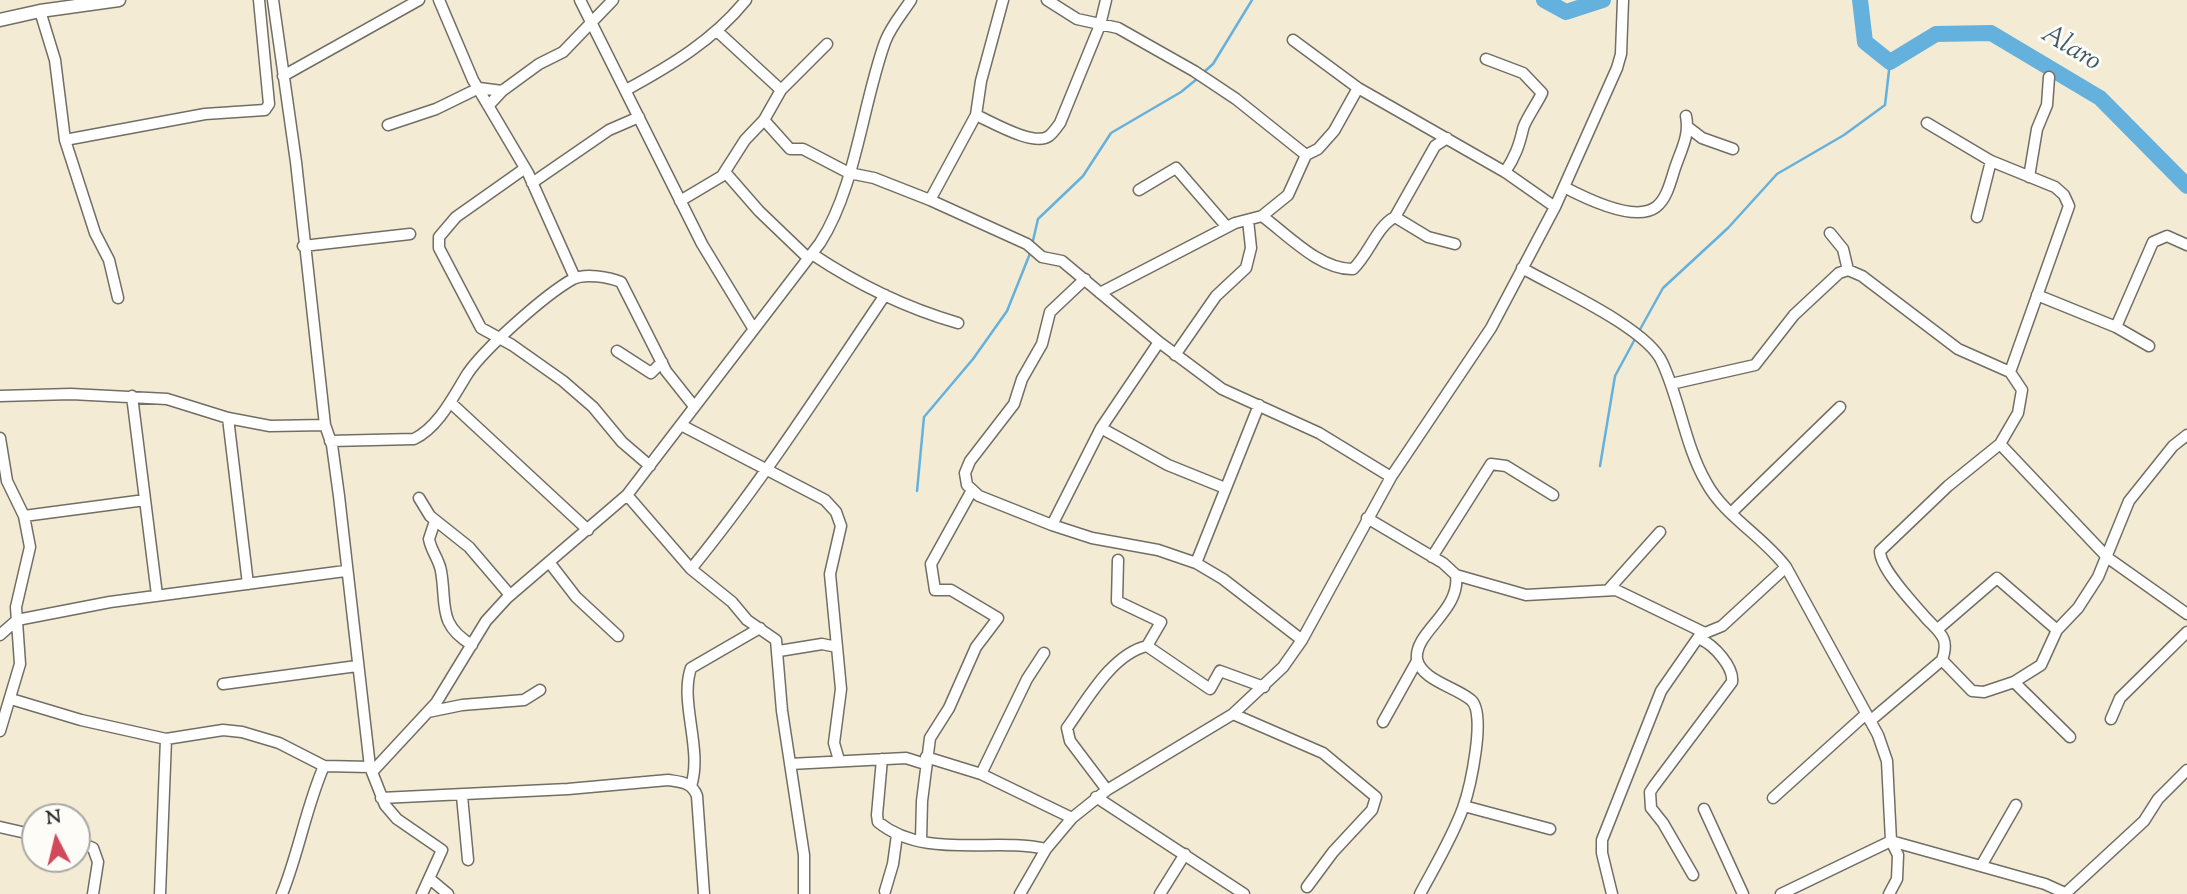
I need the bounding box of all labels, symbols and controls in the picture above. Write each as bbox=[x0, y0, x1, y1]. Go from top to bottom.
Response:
water label: Alaro bbox=[2034, 19, 2106, 81]
north arrow bbox=[21, 803, 91, 873]
text: N bbox=[44, 804, 63, 833]

